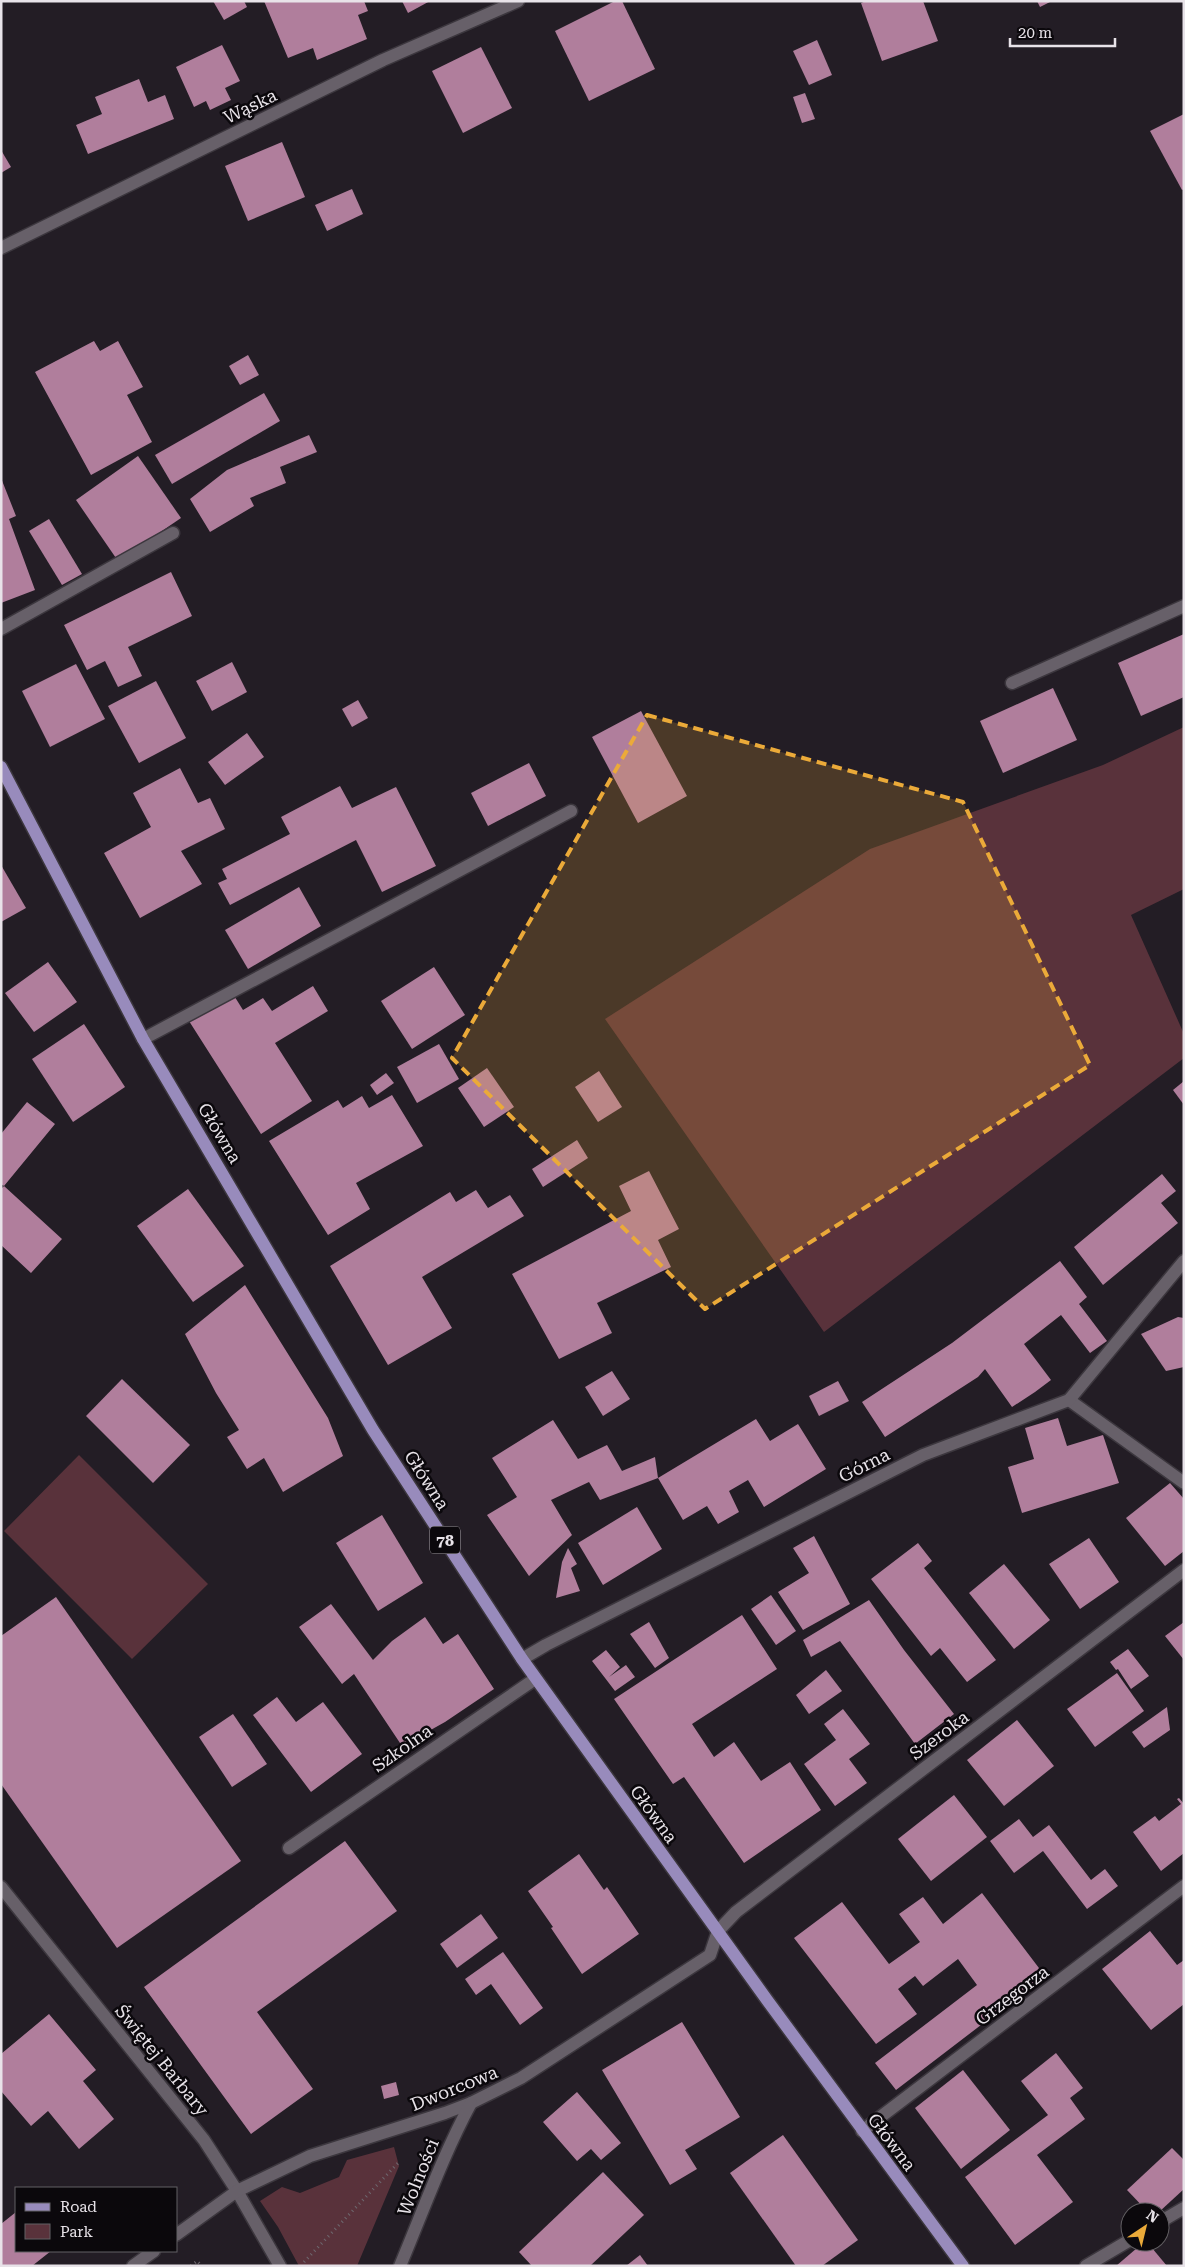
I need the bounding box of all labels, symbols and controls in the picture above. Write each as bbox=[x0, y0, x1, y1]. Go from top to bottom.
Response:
scale bar bbox=[1010, 15, 1115, 47]
text: 20 m bbox=[1018, 24, 1053, 42]
street label: Wąska bbox=[220, 84, 280, 128]
street label: Główna bbox=[194, 1099, 246, 1167]
street label: Górna bbox=[835, 1443, 893, 1487]
street label: Główna bbox=[400, 1446, 454, 1514]
road number: 78 bbox=[430, 1526, 460, 1554]
street label: Szeroka bbox=[905, 1706, 973, 1764]
street label: Szkolna bbox=[368, 1720, 436, 1776]
street label: Główna bbox=[626, 1781, 682, 1847]
street label: Grzegorza bbox=[971, 1961, 1053, 2029]
street label: Świętej Barbary bbox=[111, 2000, 213, 2120]
street label: Dworcowa bbox=[407, 2061, 501, 2115]
street label: Główna bbox=[864, 2109, 921, 2175]
street label: Wolności bbox=[393, 2135, 443, 2219]
legend bbox=[15, 2187, 178, 2252]
text: Road bbox=[60, 2198, 97, 2216]
north arrow bbox=[1120, 2202, 1170, 2252]
text: N bbox=[1143, 2207, 1162, 2226]
text: Park bbox=[60, 2223, 94, 2241]

